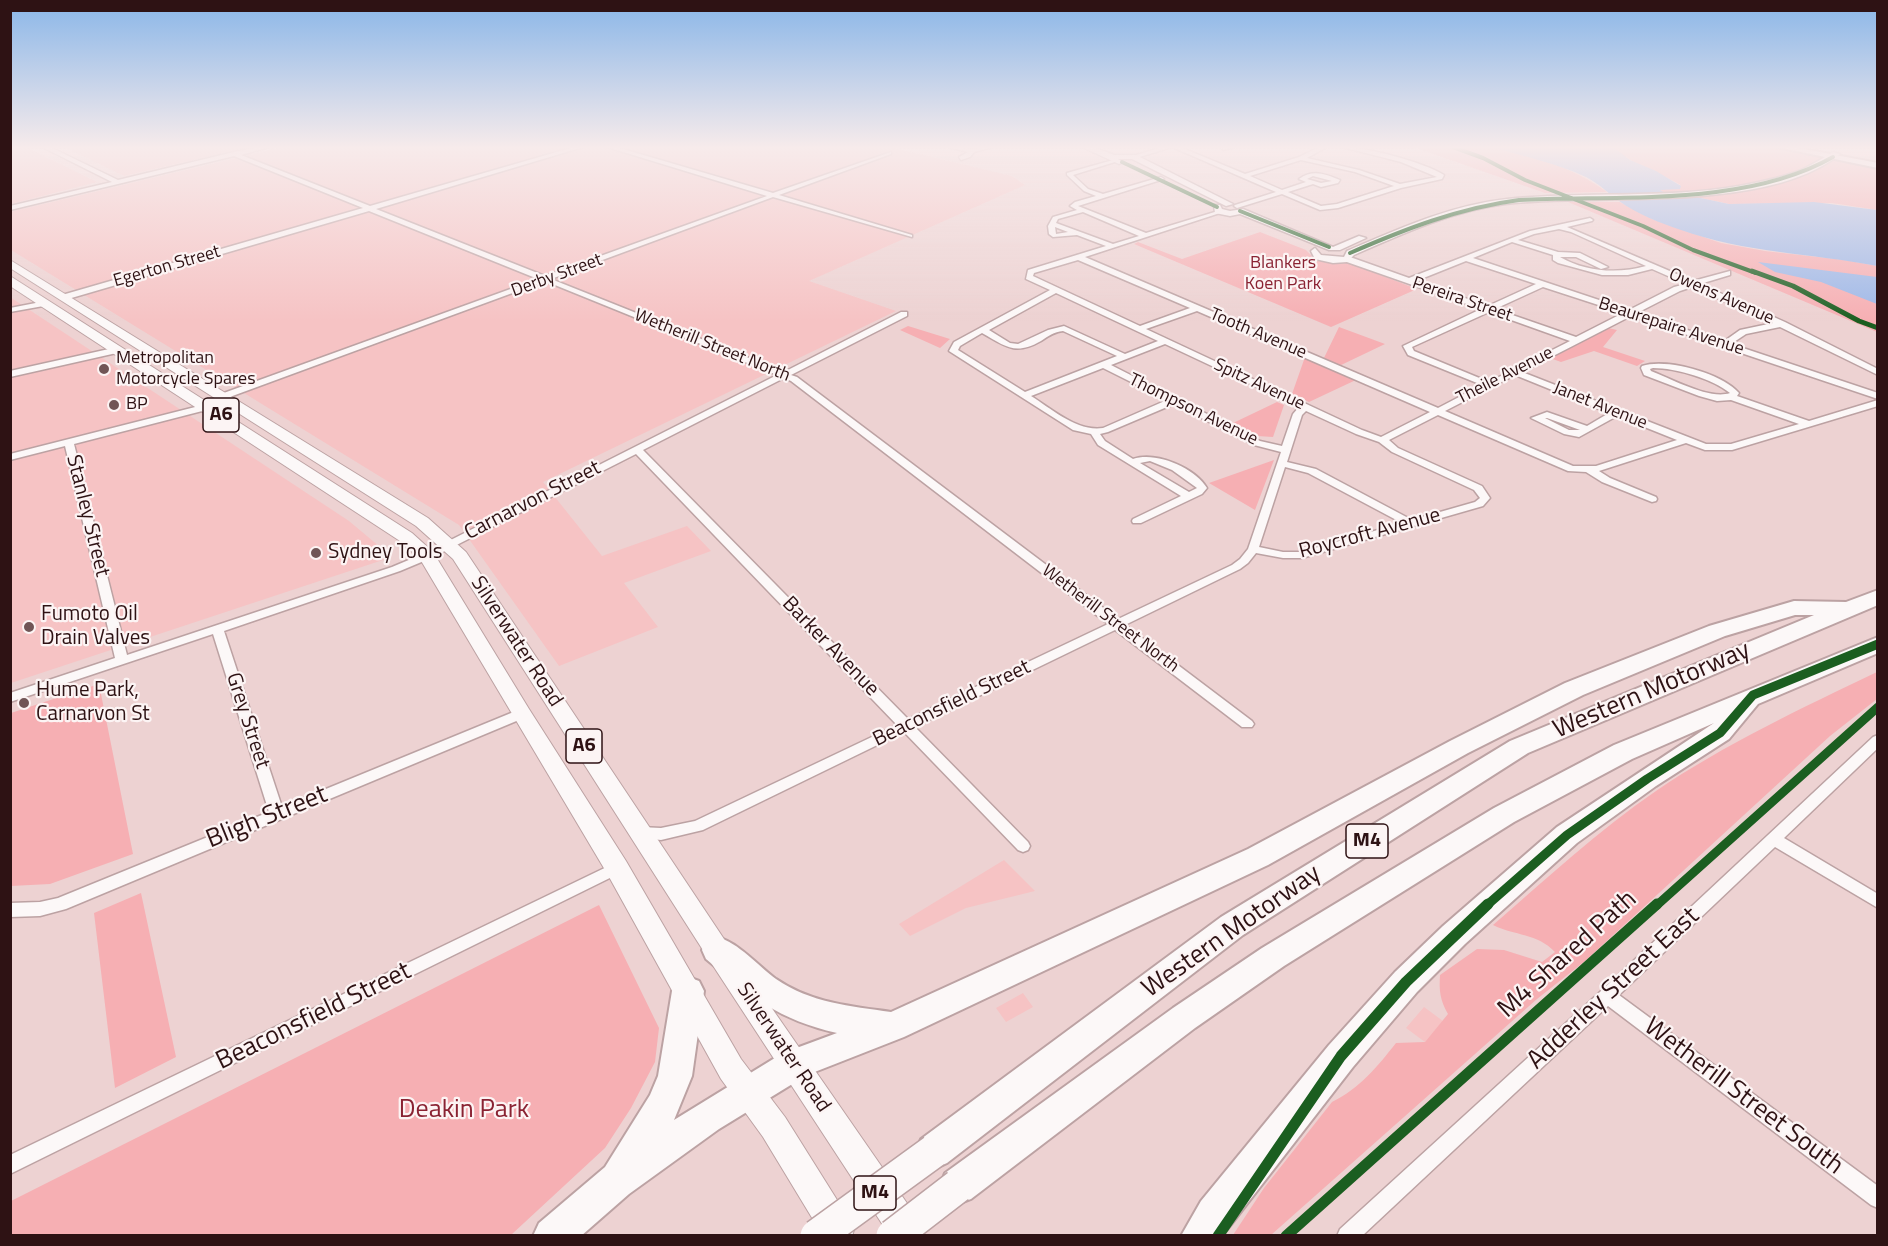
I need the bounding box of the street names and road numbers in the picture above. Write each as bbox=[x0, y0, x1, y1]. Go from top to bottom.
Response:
street label: Egerton Street bbox=[111, 241, 223, 293]
street label: Derby Street bbox=[509, 250, 605, 302]
street label: Owens Avenue bbox=[1665, 264, 1777, 330]
street label: Pereira Street bbox=[1409, 273, 1515, 327]
street label: Beaurepaire Avenue bbox=[1596, 293, 1746, 361]
street label: Tooth Avenue bbox=[1206, 304, 1310, 364]
street label: Wetherill Street North bbox=[631, 305, 793, 387]
street label: Theile Avenue bbox=[1453, 342, 1557, 410]
street label: Spitz Avenue bbox=[1210, 355, 1308, 415]
street label: Thompson Avenue bbox=[1125, 369, 1261, 451]
street label: Janet Avenue bbox=[1550, 377, 1650, 435]
road number: A6 bbox=[203, 398, 239, 432]
street label: Stanley Street bbox=[60, 453, 114, 579]
street label: Carnarvon Street bbox=[461, 456, 605, 546]
street label: Roycroft Avenue bbox=[1296, 503, 1444, 565]
street label: Wetherill Street North bbox=[1037, 560, 1183, 678]
street label: Silverwater Road bbox=[464, 572, 568, 712]
street label: Barker Avenue bbox=[776, 592, 884, 702]
street label: Western Motorway bbox=[1549, 635, 1755, 747]
street label: Beaconsfield Street bbox=[869, 655, 1035, 753]
street label: Grey Street bbox=[220, 670, 274, 772]
road number: A6 bbox=[566, 729, 602, 763]
street label: Bligh Street bbox=[202, 780, 332, 856]
road number: M4 bbox=[1346, 824, 1388, 858]
street label: Western Motorway bbox=[1137, 859, 1327, 1005]
street label: M4 Shared Path bbox=[1492, 885, 1644, 1025]
street label: Adderley Street East bbox=[1522, 901, 1706, 1077]
street label: Beaconsfield Street bbox=[211, 956, 417, 1078]
street label: Silverwater Road bbox=[731, 979, 835, 1117]
street label: Wetherill Street South bbox=[1637, 1012, 1849, 1182]
road number: M4 bbox=[854, 1176, 896, 1210]

